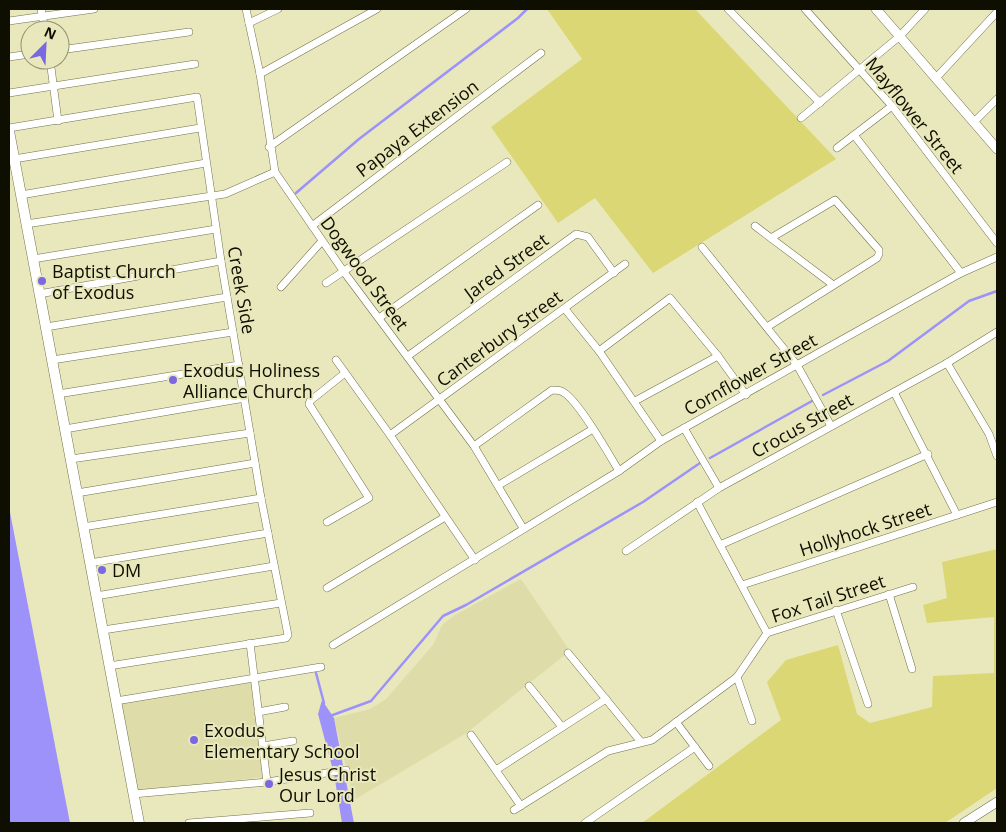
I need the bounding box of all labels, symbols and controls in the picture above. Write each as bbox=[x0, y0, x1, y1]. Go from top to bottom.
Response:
north arrow bbox=[20, 20, 70, 70]
text: N bbox=[41, 22, 60, 44]
street label: Mayflower Street bbox=[861, 52, 969, 178]
street label: Papaya Extension bbox=[351, 74, 483, 182]
street label: Dogwood Street bbox=[316, 211, 414, 335]
street label: Jared Street bbox=[458, 227, 553, 306]
street label: Creek Side bbox=[222, 244, 262, 336]
place label: Baptist Church of Exodus bbox=[52, 259, 176, 304]
marker: Baptist Church of Exodus bbox=[36, 275, 48, 287]
street label: Canterbury Street bbox=[431, 284, 567, 392]
street label: Cornflower Street bbox=[679, 328, 821, 420]
place label: Exodus Holiness Alliance Church bbox=[183, 358, 320, 403]
marker: Exodus Holiness Alliance Church bbox=[167, 374, 179, 386]
street label: Crocus Street bbox=[747, 387, 857, 463]
street label: Hollyhock Street bbox=[796, 496, 934, 562]
place label: DM bbox=[112, 558, 141, 582]
marker: DM bbox=[96, 564, 108, 576]
street label: Fox Tail Street bbox=[768, 568, 888, 628]
place label: Exodus Elementary School bbox=[204, 718, 360, 763]
marker: Exodus Elementary School bbox=[188, 734, 200, 746]
place label: Jesus Christ Our Lord bbox=[277, 762, 376, 807]
marker: Jesus Christ Our Lord bbox=[263, 778, 275, 790]

